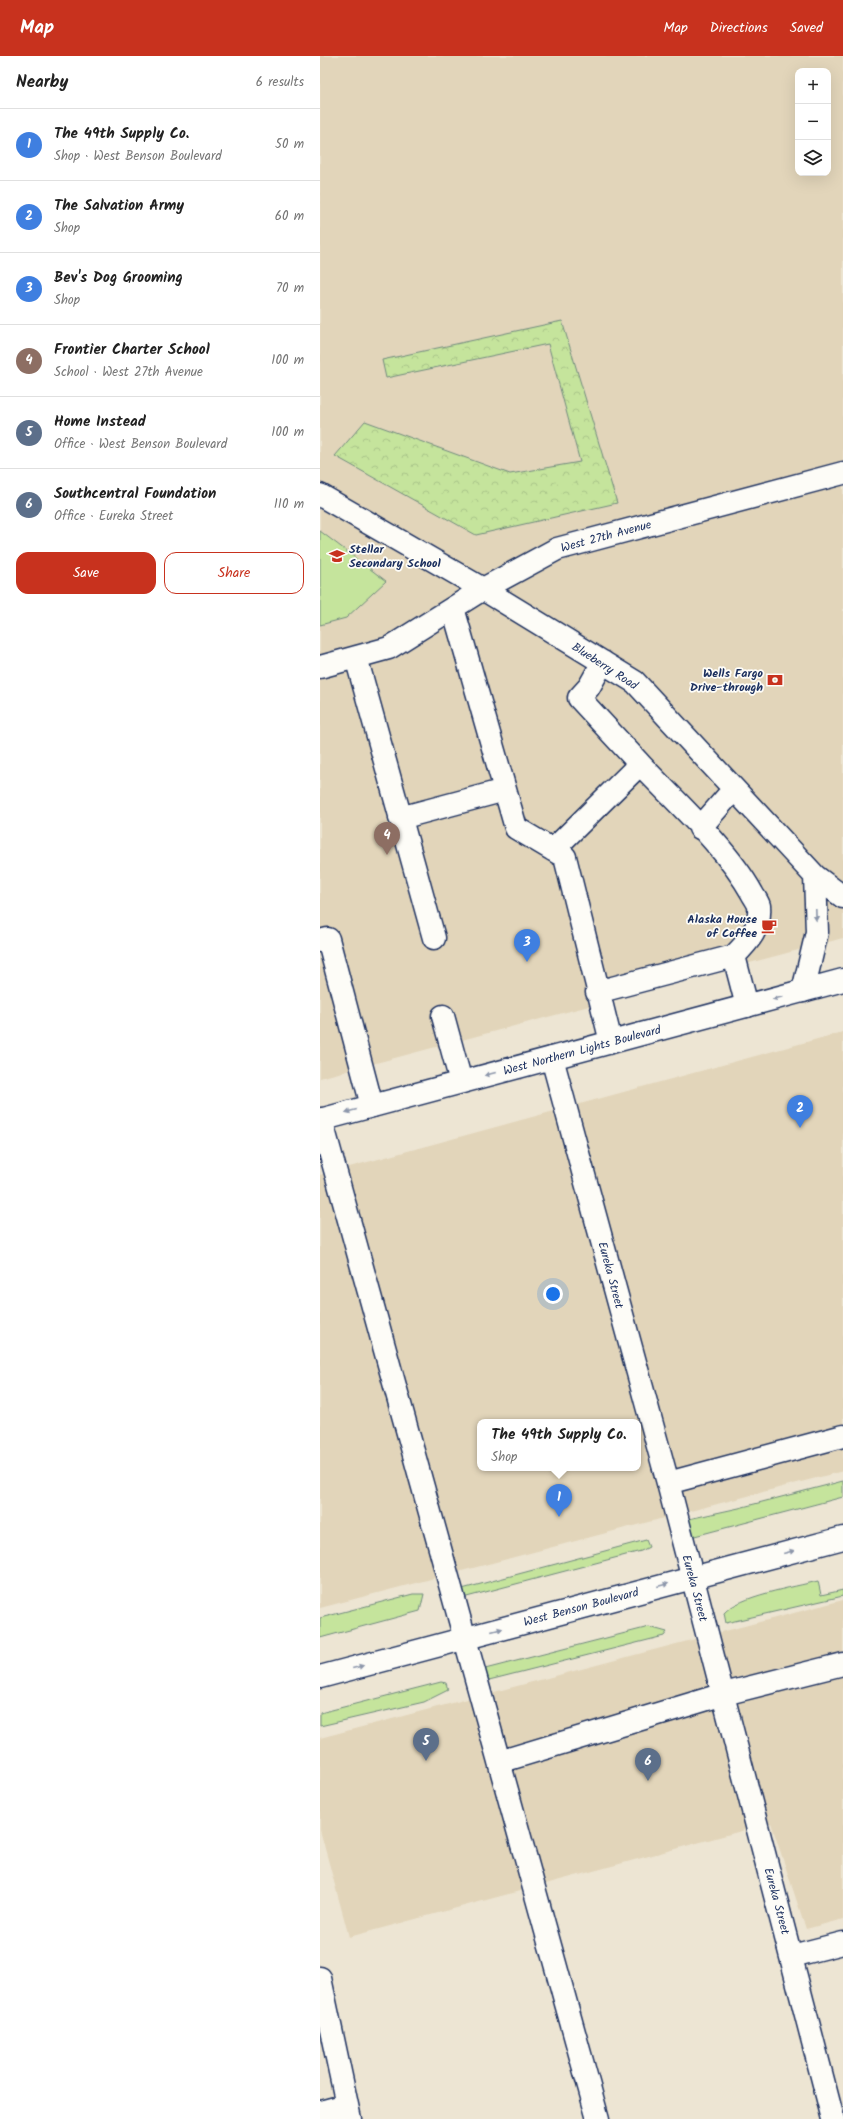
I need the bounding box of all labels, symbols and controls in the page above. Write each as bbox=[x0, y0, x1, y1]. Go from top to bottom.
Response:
text: Map bbox=[20, 13, 54, 43]
text: Map bbox=[663, 17, 688, 39]
text: Directions bbox=[710, 17, 768, 39]
text: Saved bbox=[790, 17, 823, 39]
map controls bbox=[795, 68, 831, 176]
button: + bbox=[795, 68, 831, 104]
text: Nearby bbox=[16, 69, 68, 96]
text: 6 results bbox=[256, 72, 304, 93]
button: − bbox=[795, 104, 831, 140]
text: The 49th Supply Co. bbox=[54, 122, 189, 146]
text: 1 bbox=[27, 134, 31, 155]
text: 50 m bbox=[275, 134, 304, 155]
button: layers bbox=[795, 140, 831, 176]
text: Shop · West Benson Boulevard bbox=[54, 146, 222, 167]
text: The Salvation Army bbox=[54, 194, 184, 218]
text: 2 bbox=[25, 206, 33, 227]
text: 60 m bbox=[275, 206, 304, 227]
text: Shop bbox=[54, 218, 80, 239]
text: Bev's Dog Grooming bbox=[54, 266, 183, 290]
text: 3 bbox=[25, 278, 33, 299]
text: 70 m bbox=[276, 278, 304, 299]
text: Shop bbox=[54, 290, 80, 311]
text: Frontier Charter School bbox=[54, 338, 210, 362]
text: 4 bbox=[25, 350, 33, 371]
text: 100 m bbox=[271, 350, 304, 371]
text: School · West 27th Avenue bbox=[54, 362, 203, 383]
text: Home Instead bbox=[54, 410, 146, 434]
text: 5 bbox=[26, 422, 32, 443]
text: 100 m bbox=[271, 422, 304, 443]
text: Office · West Benson Boulevard bbox=[54, 434, 227, 455]
text: Southcentral Foundation bbox=[54, 482, 216, 506]
text: 6 bbox=[25, 494, 33, 515]
text: 110 m bbox=[274, 494, 304, 515]
text: Office · Eureka Street bbox=[54, 506, 173, 527]
street label: West 27th Avenue bbox=[559, 515, 654, 558]
place label: Stellar Secondary School bbox=[349, 540, 441, 573]
school or university icon: Stellar Secondary School bbox=[328, 547, 346, 565]
button: Save bbox=[16, 552, 156, 594]
button: Share bbox=[164, 552, 304, 594]
street label: Blueberry Road bbox=[568, 638, 643, 696]
place label: Wells Fargo Drive-through bbox=[690, 664, 764, 697]
bank icon: Wells Fargo Drive-through bbox=[766, 671, 784, 689]
pin: 4 bbox=[374, 822, 400, 855]
one-way arrow bbox=[813, 909, 819, 922]
place label: Alaska House of Coffee bbox=[687, 910, 757, 943]
cafe icon: Alaska House of Coffee bbox=[760, 917, 778, 935]
pin: 3 bbox=[514, 929, 540, 962]
one-way arrow bbox=[772, 995, 785, 1001]
street label: West Northern Lights Boulevard bbox=[501, 1020, 664, 1081]
one-way arrow bbox=[484, 1072, 497, 1078]
pin: 2 bbox=[787, 1095, 813, 1128]
one-way arrow bbox=[345, 1109, 357, 1115]
street label: Eureka Street bbox=[592, 1240, 629, 1311]
your location bbox=[543, 1284, 563, 1304]
popup bbox=[477, 1419, 641, 1471]
text: The 49th Supply Co. bbox=[491, 1423, 627, 1447]
text: Shop bbox=[491, 1447, 517, 1468]
pin: 1 bbox=[546, 1484, 572, 1517]
one-way arrow bbox=[783, 1549, 795, 1555]
street label: Eureka Street bbox=[676, 1553, 713, 1624]
one-way arrow bbox=[657, 1582, 669, 1588]
street label: West Benson Boulevard bbox=[521, 1583, 642, 1632]
one-way arrow bbox=[491, 1627, 503, 1633]
one-way arrow bbox=[352, 1664, 364, 1670]
pin: 5 bbox=[413, 1728, 439, 1761]
pin: 6 bbox=[635, 1748, 661, 1781]
street label: Eureka Street bbox=[758, 1866, 795, 1937]

